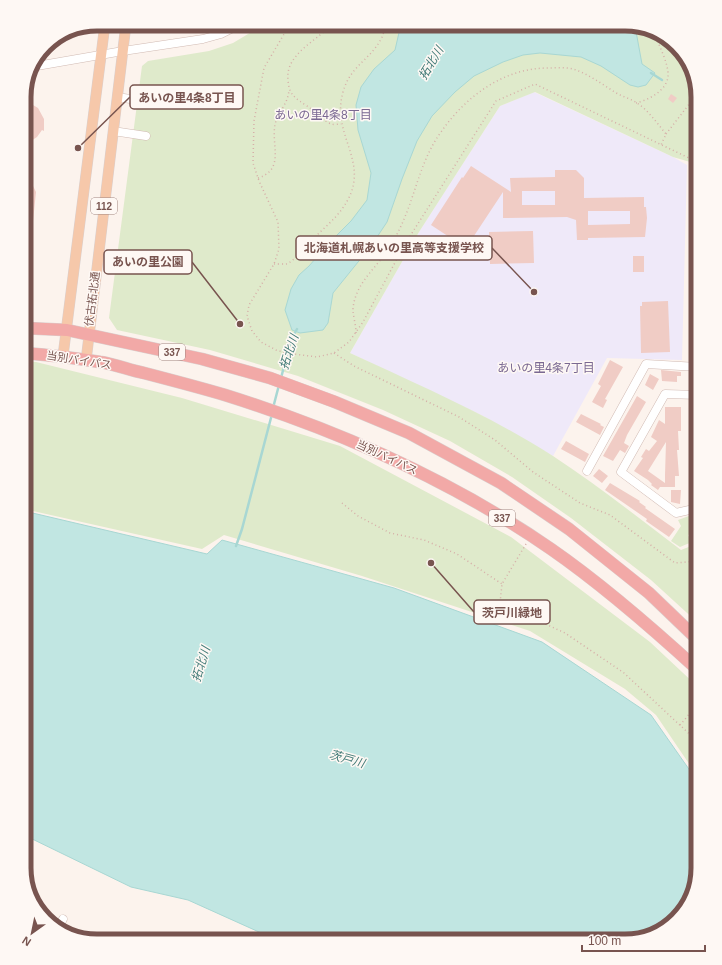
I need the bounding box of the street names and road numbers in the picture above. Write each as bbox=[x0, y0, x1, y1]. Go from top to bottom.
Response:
road number: 112 bbox=[91, 198, 117, 214]
street label: 伏古拓北通 bbox=[83, 271, 101, 327]
road number: 337 bbox=[159, 344, 185, 360]
street label: 当別バイパス bbox=[46, 349, 112, 371]
street label: 当別バイパス bbox=[355, 438, 419, 476]
road number: 337 bbox=[489, 510, 515, 526]

